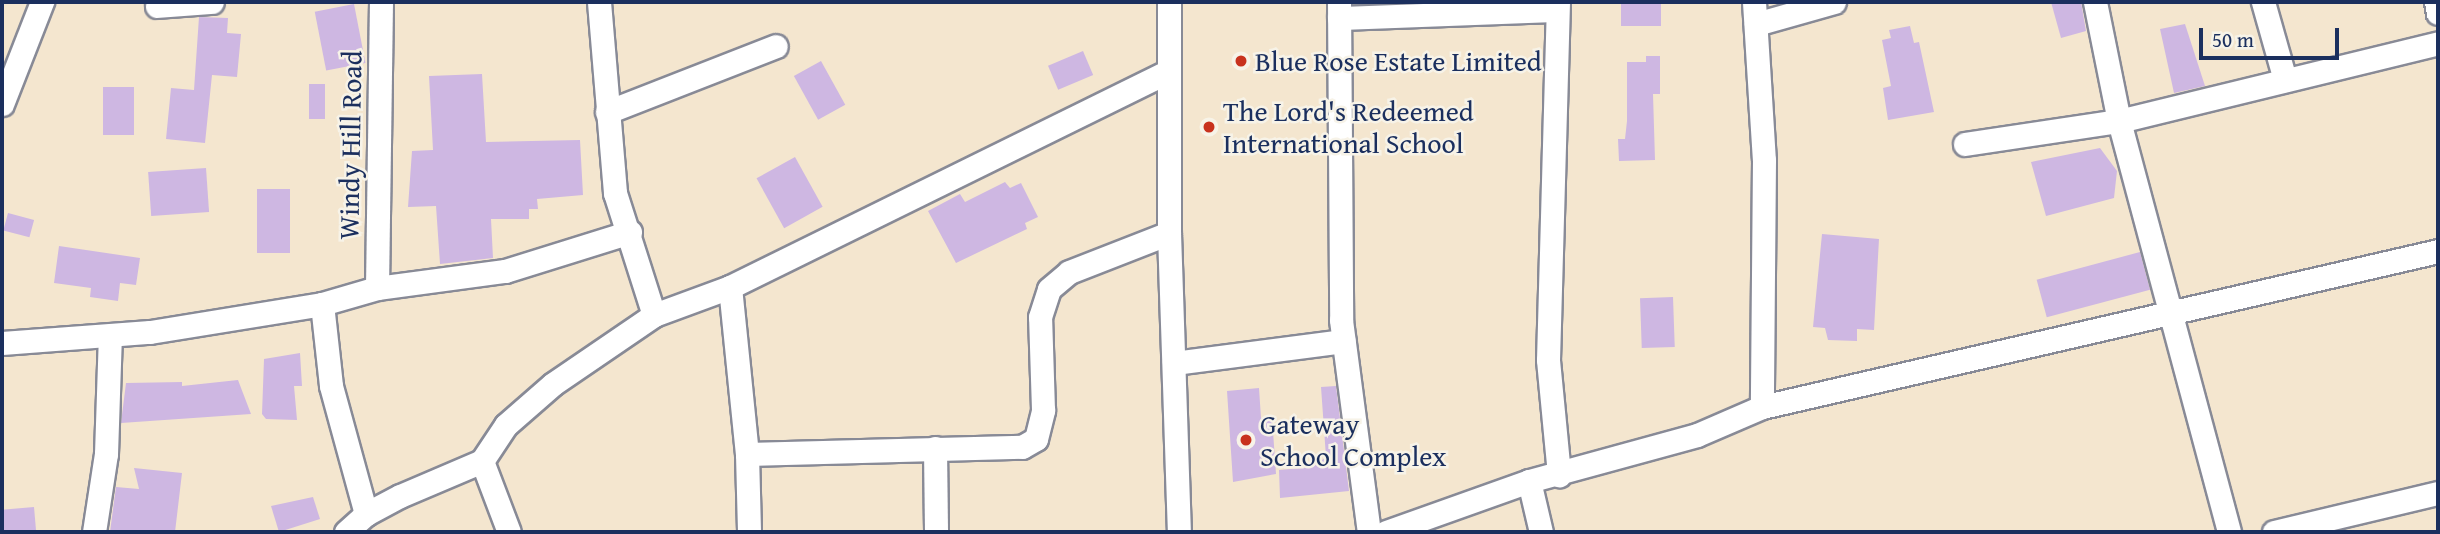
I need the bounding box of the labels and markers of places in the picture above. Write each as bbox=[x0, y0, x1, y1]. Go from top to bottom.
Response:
place label: Blue Rose Estate Limited bbox=[1255, 44, 1542, 78]
marker: Blue Rose Estate Limited bbox=[1233, 53, 1249, 69]
place label: The Lord's Redeemed International School bbox=[1223, 94, 1474, 160]
marker: The Lord's Redeemed International School bbox=[1201, 119, 1217, 135]
place label: Gateway School Complex bbox=[1260, 407, 1446, 473]
marker: Gateway School Complex bbox=[1238, 432, 1254, 448]

